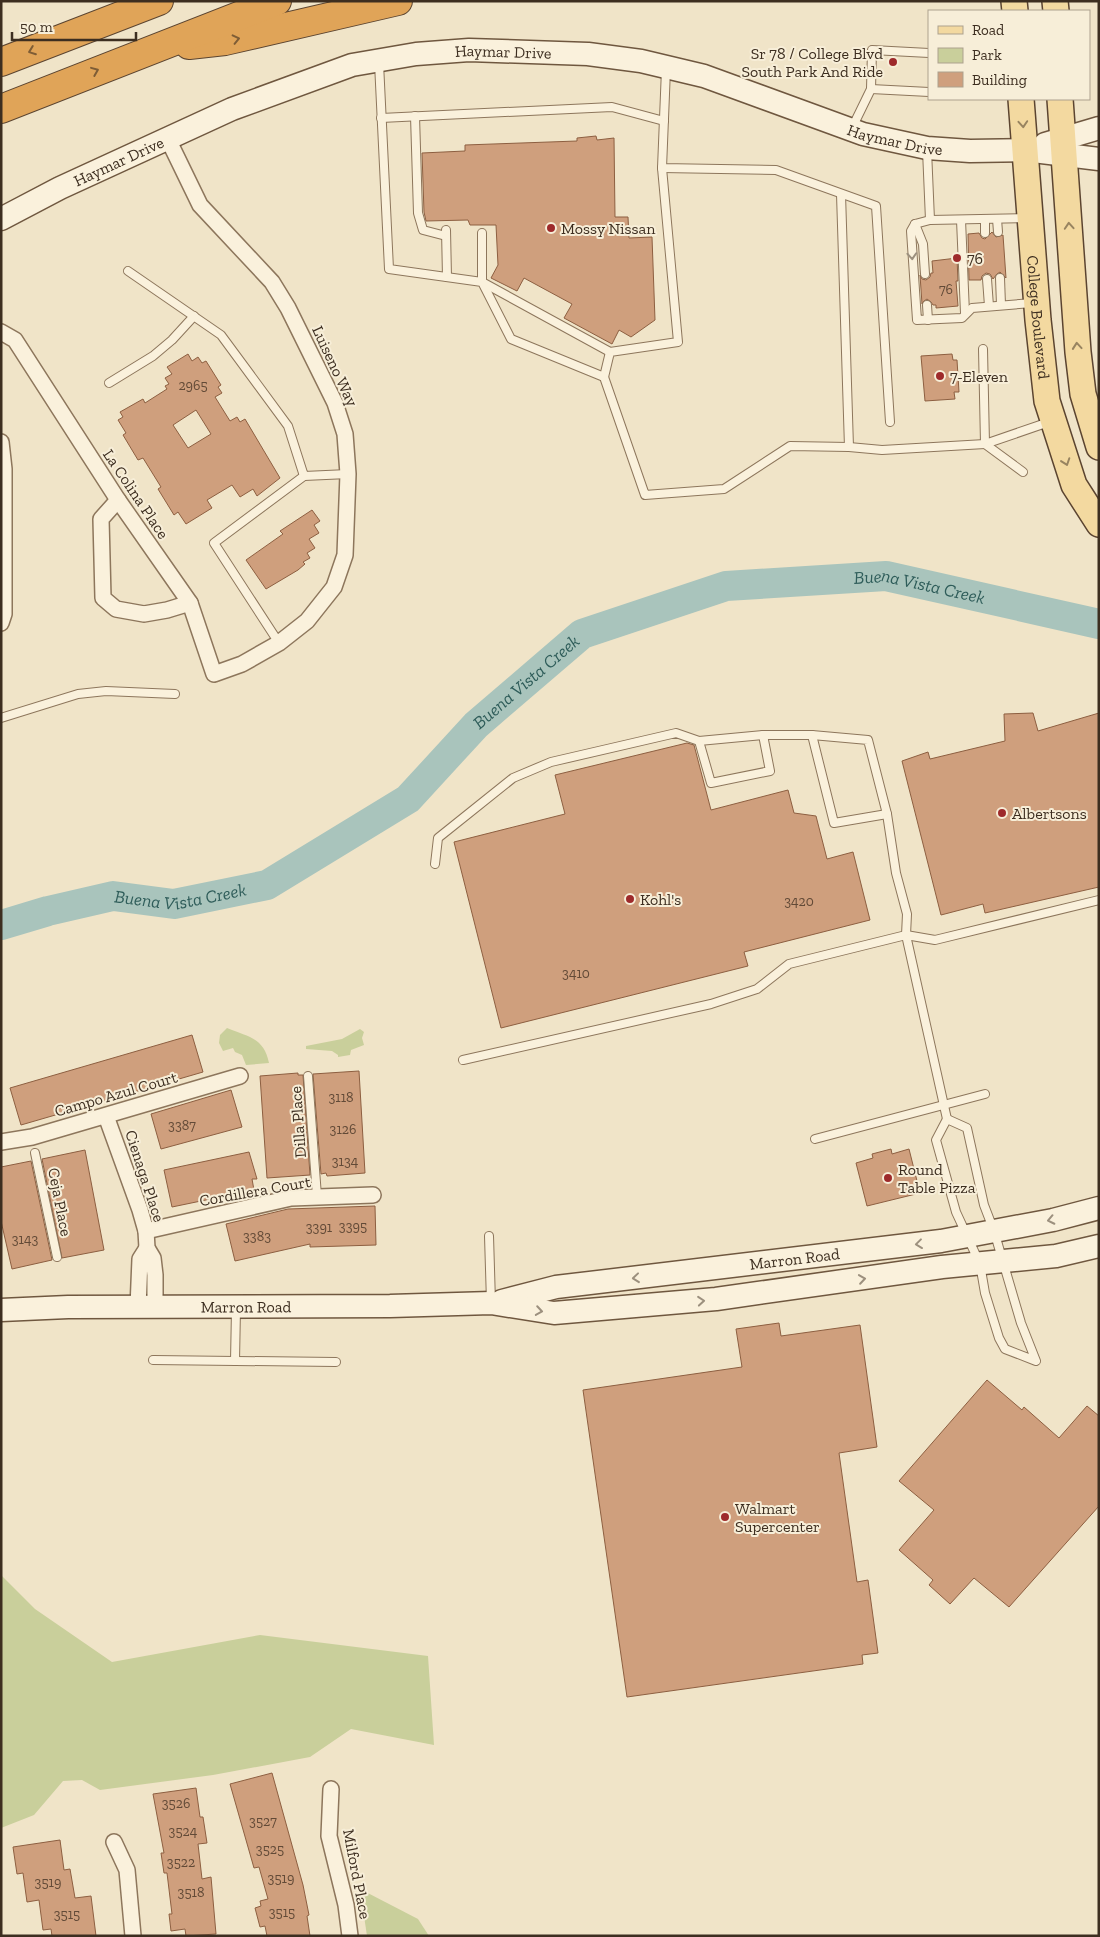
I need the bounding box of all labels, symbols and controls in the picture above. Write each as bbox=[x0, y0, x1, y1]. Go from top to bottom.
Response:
scale bar bbox=[12, 10, 136, 42]
legend bbox=[928, 10, 1090, 100]
text: 50 m bbox=[20, 18, 53, 36]
text: Road bbox=[972, 21, 1005, 39]
one-way arrow bbox=[232, 34, 241, 45]
street label: Haymar Drive bbox=[454, 40, 552, 62]
one-way arrow bbox=[28, 44, 37, 55]
place label: Sr 78 / College Blvd South Park And Ride bbox=[741, 44, 883, 81]
text: Park bbox=[972, 46, 1002, 64]
marker: Sr 78 / College Blvd South Park And Ride bbox=[887, 56, 899, 68]
one-way arrow bbox=[91, 67, 99, 77]
text: Building bbox=[972, 71, 1027, 89]
street label: Haymar Drive bbox=[845, 120, 943, 159]
one-way arrow bbox=[1017, 120, 1028, 128]
street label: Haymar Drive bbox=[70, 132, 166, 190]
place label: Mossy Nissan bbox=[561, 219, 656, 238]
marker: Mossy Nissan bbox=[545, 222, 557, 234]
one-way arrow bbox=[1063, 222, 1074, 230]
place label: 76 bbox=[967, 249, 983, 268]
one-way arrow bbox=[907, 252, 918, 260]
marker: 76 bbox=[951, 252, 963, 264]
street label: College Boulevard bbox=[1024, 255, 1054, 380]
house number: 76 bbox=[939, 281, 953, 298]
street label: Luiseno Way bbox=[308, 323, 362, 410]
one-way arrow bbox=[1072, 341, 1083, 349]
place label: 7-Eleven bbox=[950, 367, 1009, 386]
marker: 7-Eleven bbox=[934, 370, 946, 382]
house number: 2965 bbox=[178, 377, 208, 394]
street label: La Colina Place bbox=[99, 446, 173, 542]
one-way arrow bbox=[1060, 458, 1070, 466]
water label: Buena Vista Creek bbox=[853, 564, 987, 609]
water label: Buena Vista Creek bbox=[468, 630, 584, 734]
place label: Albertsons bbox=[1012, 804, 1087, 823]
marker: Albertsons bbox=[996, 807, 1008, 819]
water label: Buena Vista Creek bbox=[113, 879, 248, 915]
place label: Kohl's bbox=[640, 890, 681, 909]
marker: Kohl's bbox=[624, 893, 636, 905]
house number: 3420 bbox=[784, 893, 814, 910]
house number: 3410 bbox=[562, 965, 590, 982]
street label: Campo Azul Court bbox=[52, 1067, 180, 1121]
street label: Dilla Place bbox=[286, 1086, 310, 1158]
house number: 3118 bbox=[328, 1089, 354, 1106]
house number: 3387 bbox=[168, 1117, 196, 1134]
house number: 3126 bbox=[330, 1121, 356, 1138]
street label: Cienaga Place bbox=[121, 1128, 169, 1224]
house number: 3134 bbox=[332, 1153, 359, 1170]
place label: Round Table Pizza bbox=[898, 1160, 976, 1197]
street label: Ceja Place bbox=[44, 1166, 76, 1238]
street label: Cordillera Court bbox=[198, 1172, 312, 1210]
marker: Round Table Pizza bbox=[882, 1172, 894, 1184]
one-way arrow bbox=[1047, 1214, 1056, 1225]
house number: 3395 bbox=[339, 1218, 367, 1235]
house number: 3391 bbox=[306, 1219, 333, 1236]
house number: 3383 bbox=[243, 1228, 271, 1245]
house number: 3143 bbox=[12, 1231, 38, 1248]
one-way arrow bbox=[914, 1238, 922, 1249]
street label: Marron Road bbox=[748, 1244, 841, 1273]
one-way arrow bbox=[631, 1272, 639, 1283]
one-way arrow bbox=[858, 1274, 866, 1284]
one-way arrow bbox=[697, 1295, 705, 1306]
street label: Marron Road bbox=[201, 1297, 291, 1316]
one-way arrow bbox=[535, 1305, 544, 1315]
place label: Walmart Supercenter bbox=[735, 1499, 820, 1536]
marker: Walmart Supercenter bbox=[719, 1511, 731, 1523]
house number: 3526 bbox=[162, 1795, 190, 1812]
house number: 3527 bbox=[249, 1813, 277, 1830]
house number: 3524 bbox=[169, 1823, 198, 1840]
street label: Milford Place bbox=[339, 1827, 375, 1921]
house number: 3525 bbox=[256, 1841, 284, 1858]
house number: 3522 bbox=[167, 1854, 195, 1871]
house number: 3519 bbox=[268, 1870, 294, 1887]
house number: 3519 bbox=[35, 1874, 61, 1891]
house number: 3518 bbox=[178, 1884, 204, 1901]
house number: 3515 bbox=[269, 1904, 295, 1921]
house number: 3515 bbox=[54, 1906, 80, 1923]

